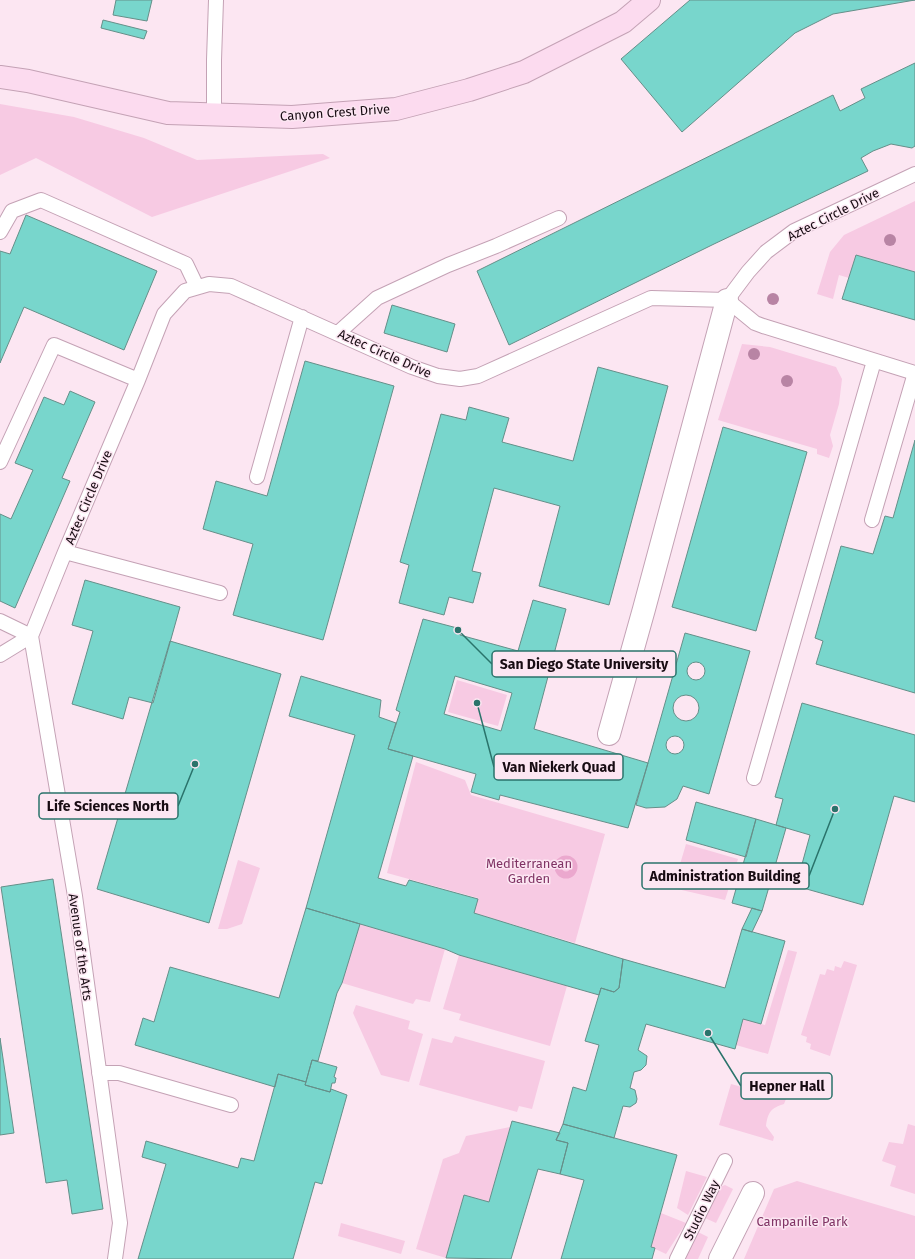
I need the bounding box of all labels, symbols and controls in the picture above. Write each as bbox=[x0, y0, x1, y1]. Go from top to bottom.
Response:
street label: Canyon Crest Drive bbox=[280, 101, 391, 124]
street label: Aztec Circle Drive bbox=[785, 185, 882, 244]
street label: Aztec Circle Drive bbox=[336, 326, 434, 381]
street label: Aztec Circle Drive bbox=[62, 448, 115, 547]
callout: San Diego State University bbox=[492, 651, 676, 677]
text: San Diego State University bbox=[500, 656, 669, 673]
callout: Van Niekerk Quad bbox=[494, 754, 623, 780]
text: Van Niekerk Quad bbox=[501, 759, 616, 776]
callout: Life Sciences North bbox=[39, 793, 178, 819]
text: Life Sciences North bbox=[47, 798, 169, 815]
park label: Mediterranean Garden bbox=[486, 856, 572, 886]
callout: Administration Building bbox=[642, 863, 809, 889]
text: Administration Building bbox=[648, 868, 801, 885]
street label: Avenue of the Arts bbox=[66, 893, 95, 1002]
callout: Hepner Hall bbox=[741, 1073, 832, 1099]
text: Hepner Hall bbox=[749, 1078, 825, 1095]
street label: Studio Way bbox=[680, 1177, 723, 1243]
park label: Campanile Park bbox=[756, 1214, 848, 1229]

